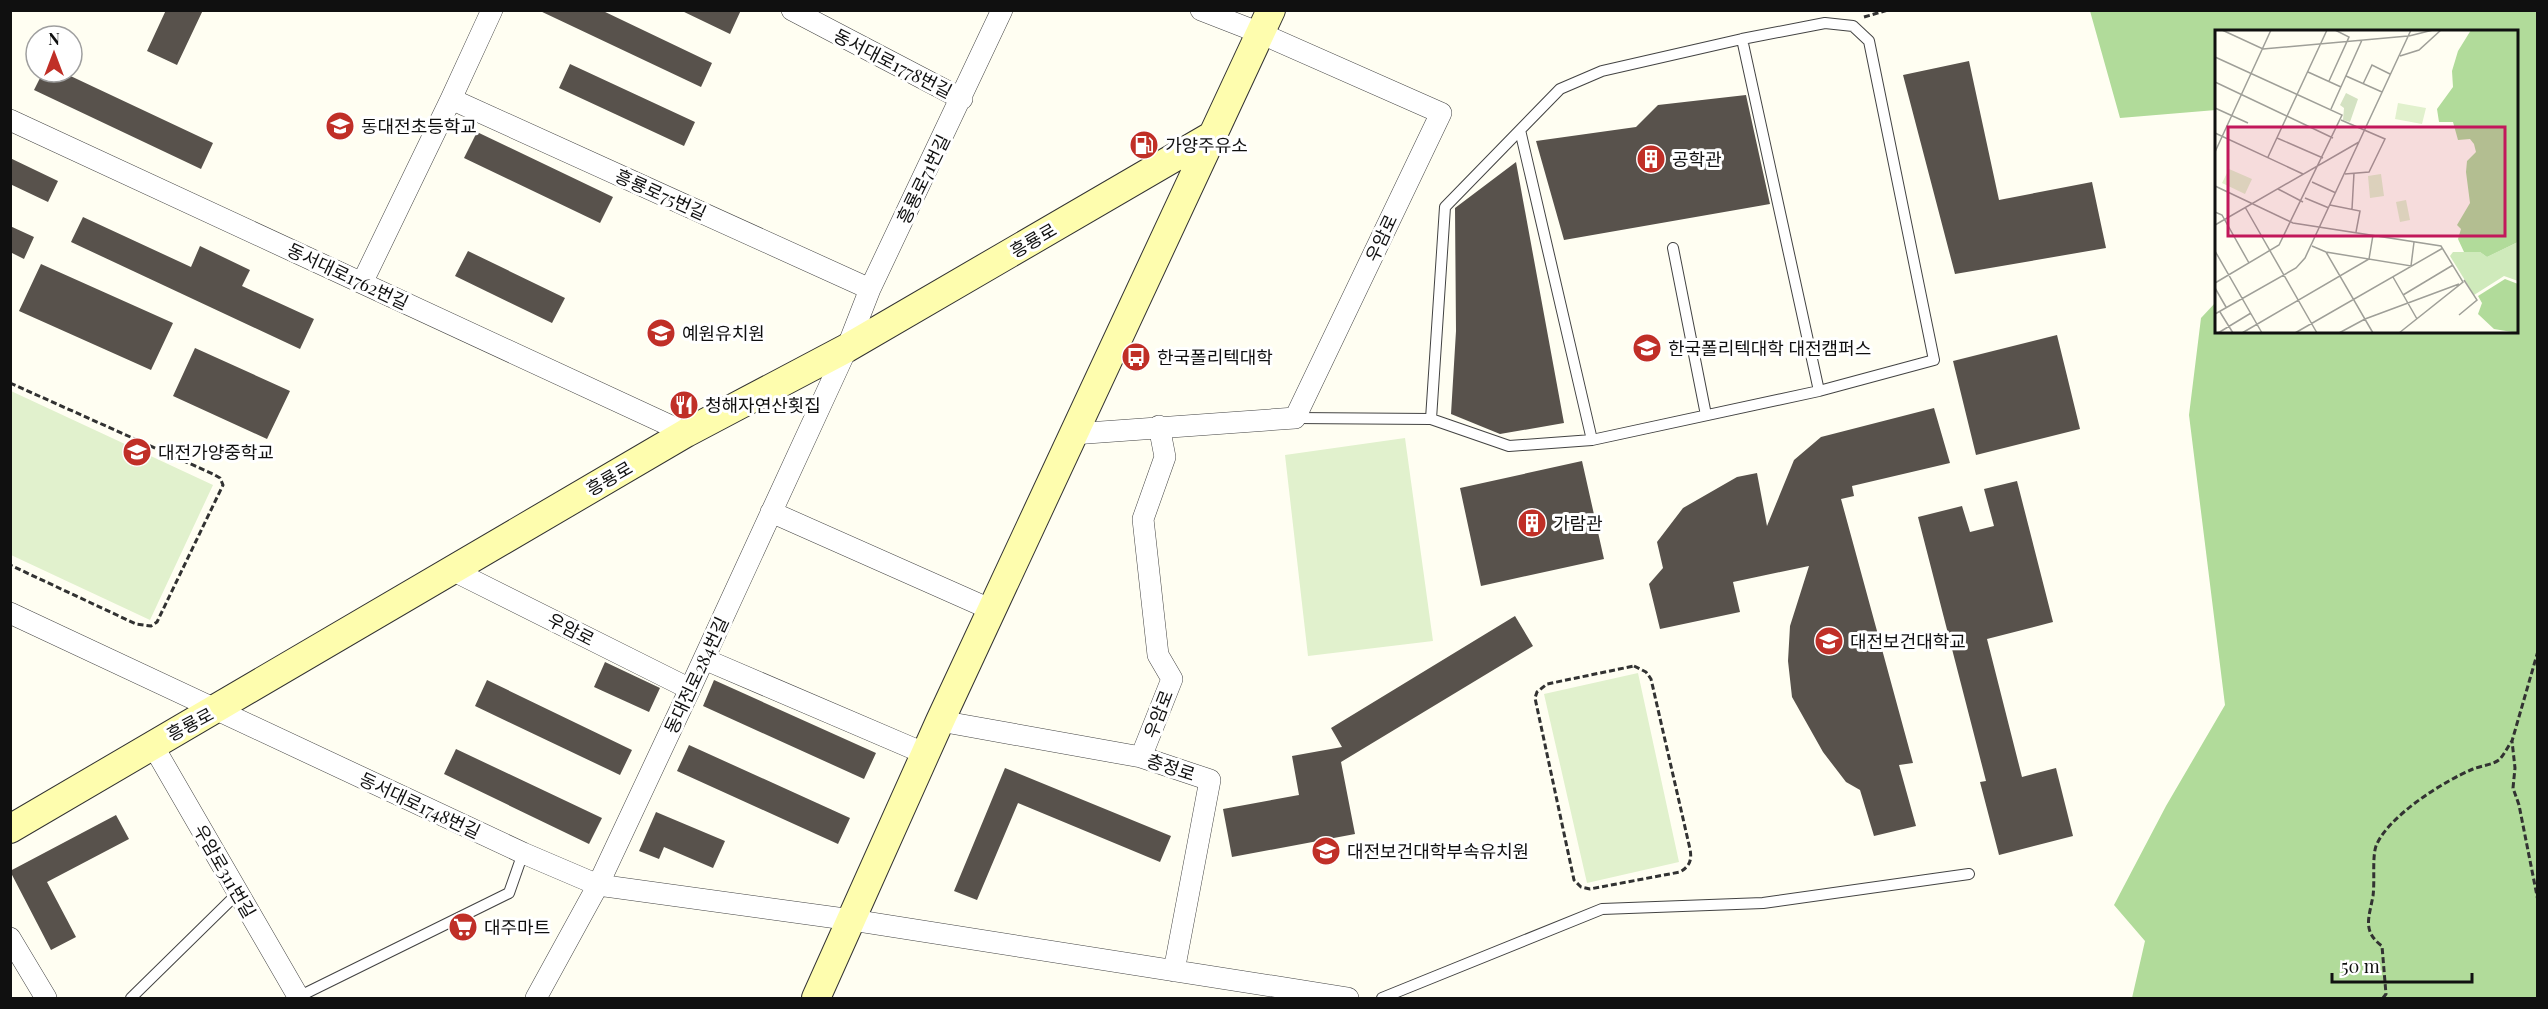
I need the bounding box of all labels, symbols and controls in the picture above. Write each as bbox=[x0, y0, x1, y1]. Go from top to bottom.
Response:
street label: 동서대로1778번길 bbox=[830, 23, 956, 103]
north arrow bbox=[24, 24, 84, 84]
text: N bbox=[48, 28, 60, 49]
inset map bbox=[2215, 30, 2518, 333]
school or university icon: 동대전초등학교 bbox=[324, 110, 356, 142]
place label: 동대전초등학교 bbox=[361, 114, 477, 138]
fuel station icon: 가양주유소 bbox=[1128, 129, 1160, 161]
street label: 흥룡로71번길 bbox=[891, 130, 955, 228]
place label: 가양주유소 bbox=[1165, 133, 1248, 157]
building icon: 공학관 bbox=[1635, 143, 1667, 175]
place label: 공학관 bbox=[1672, 147, 1722, 171]
street label: 흥룡로75번길 bbox=[612, 163, 710, 225]
street label: 우암로 bbox=[1360, 210, 1402, 266]
street label: 흥룡로 bbox=[1005, 217, 1061, 263]
street label: 동서대로1762번길 bbox=[283, 237, 413, 315]
school or university icon: 예원유치원 bbox=[645, 317, 677, 349]
place label: 예원유치원 bbox=[682, 321, 765, 345]
school or university icon: 한국폴리텍대학 대전캠퍼스 bbox=[1631, 332, 1663, 364]
place label: 한국폴리텍대학 대전캠퍼스 bbox=[1668, 336, 1871, 360]
bus stop icon: 한국폴리텍대학 bbox=[1120, 341, 1152, 373]
place label: 한국폴리텍대학 bbox=[1157, 345, 1273, 369]
restaurant icon: 청해자연산횟집 bbox=[668, 389, 700, 421]
place label: 청해자연산횟집 bbox=[705, 393, 821, 417]
school or university icon: 대전가양중학교 bbox=[121, 436, 153, 468]
place label: 대전가양중학교 bbox=[158, 440, 274, 464]
street label: 흥룡로 bbox=[581, 455, 637, 501]
building icon: 가람관 bbox=[1516, 507, 1548, 539]
place label: 가람관 bbox=[1553, 511, 1603, 535]
street label: 우암로 bbox=[543, 607, 599, 651]
street label: 동대전로284번길 bbox=[658, 613, 734, 737]
school or university icon: 대전보건대학교 bbox=[1813, 625, 1845, 657]
place label: 대전보건대학교 bbox=[1850, 629, 1966, 653]
street label: 우암로 bbox=[1138, 687, 1178, 741]
street label: 흥룡로 bbox=[162, 702, 218, 746]
street label: 충정로 bbox=[1144, 748, 1198, 786]
street label: 동서대로1748번길 bbox=[356, 766, 484, 844]
street label: 우암로311번길 bbox=[189, 820, 261, 922]
school or university icon: 대전보건대학부속유치원 bbox=[1310, 835, 1342, 867]
place label: 대전보건대학부속유치원 bbox=[1347, 839, 1529, 863]
supermarket icon: 대주마트 bbox=[447, 911, 479, 943]
place label: 대주마트 bbox=[484, 915, 550, 939]
scale bar bbox=[2332, 946, 2472, 984]
text: 50 m bbox=[2341, 954, 2380, 978]

